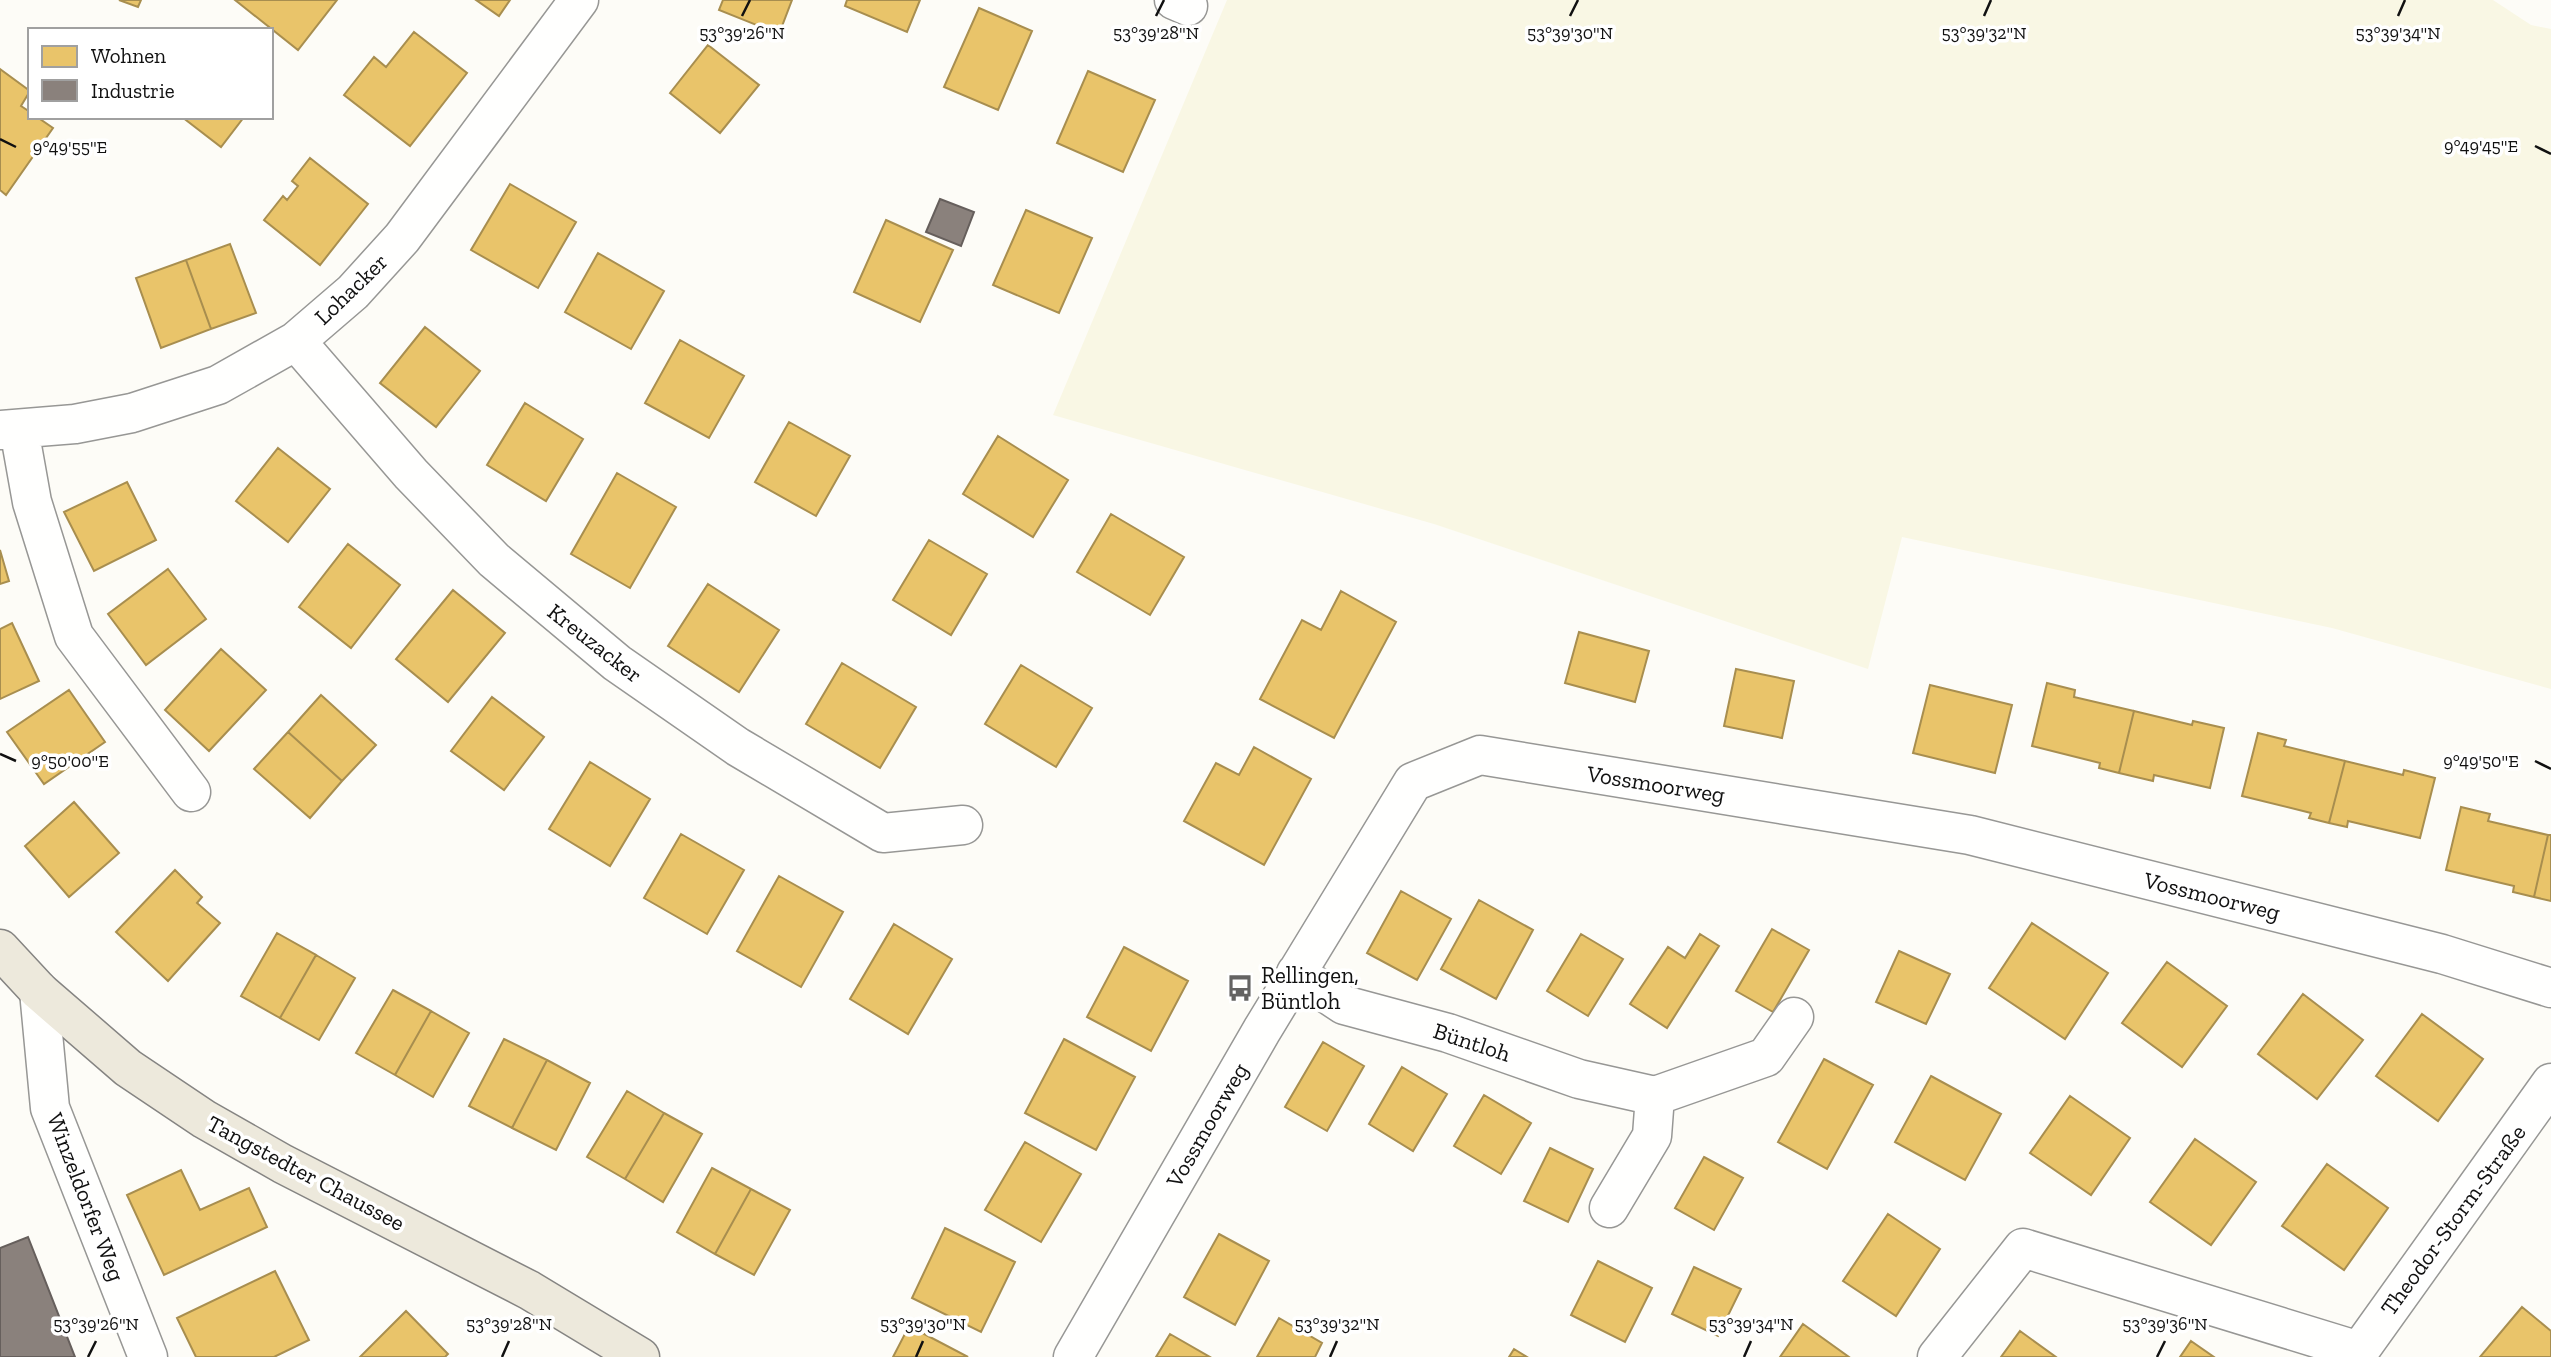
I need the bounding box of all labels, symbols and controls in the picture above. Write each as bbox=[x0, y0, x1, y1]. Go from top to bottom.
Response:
text: 53°39'26"N bbox=[699, 22, 785, 44]
text: 53°39'28"N bbox=[1113, 22, 1199, 44]
text: 53°39'30"N bbox=[1527, 22, 1613, 44]
text: 53°39'32"N bbox=[1942, 22, 2026, 44]
text: 53°39'34"N bbox=[2356, 22, 2441, 44]
legend bbox=[28, 28, 273, 119]
text: Wohnen bbox=[91, 43, 166, 68]
text: Industrie bbox=[91, 78, 175, 103]
text: 9°49'45"E bbox=[2444, 135, 2518, 157]
text: 9°49'55"E bbox=[33, 136, 107, 158]
street label: Lohacker bbox=[309, 247, 393, 331]
street label: Kreuzacker bbox=[542, 597, 648, 689]
text: 9°50'00"E bbox=[31, 750, 109, 772]
text: 9°49'50"E bbox=[2443, 750, 2519, 772]
street label: Vossmoorweg bbox=[1584, 759, 1727, 809]
street label: Vossmoorweg bbox=[2140, 865, 2283, 927]
place label: Rellingen, Büntloh bbox=[1261, 961, 1359, 1015]
bus stop icon: Rellingen, Büntloh bbox=[1225, 973, 1255, 1003]
street label: Büntloh bbox=[1430, 1016, 1514, 1068]
street label: Vossmoorweg bbox=[1160, 1057, 1254, 1193]
street label: Winzeldorfer Weg bbox=[41, 1109, 131, 1285]
street label: Tangstedter Chaussee bbox=[202, 1109, 410, 1237]
street label: Theodor-Storm-Straße bbox=[2374, 1119, 2532, 1321]
text: 53°39'26"N bbox=[53, 1313, 139, 1335]
text: 53°39'28"N bbox=[466, 1313, 552, 1335]
text: 53°39'30"N bbox=[880, 1313, 966, 1335]
text: 53°39'32"N bbox=[1295, 1313, 1379, 1335]
text: 53°39'34"N bbox=[1709, 1313, 1794, 1335]
text: 53°39'36"N bbox=[2122, 1313, 2208, 1335]

